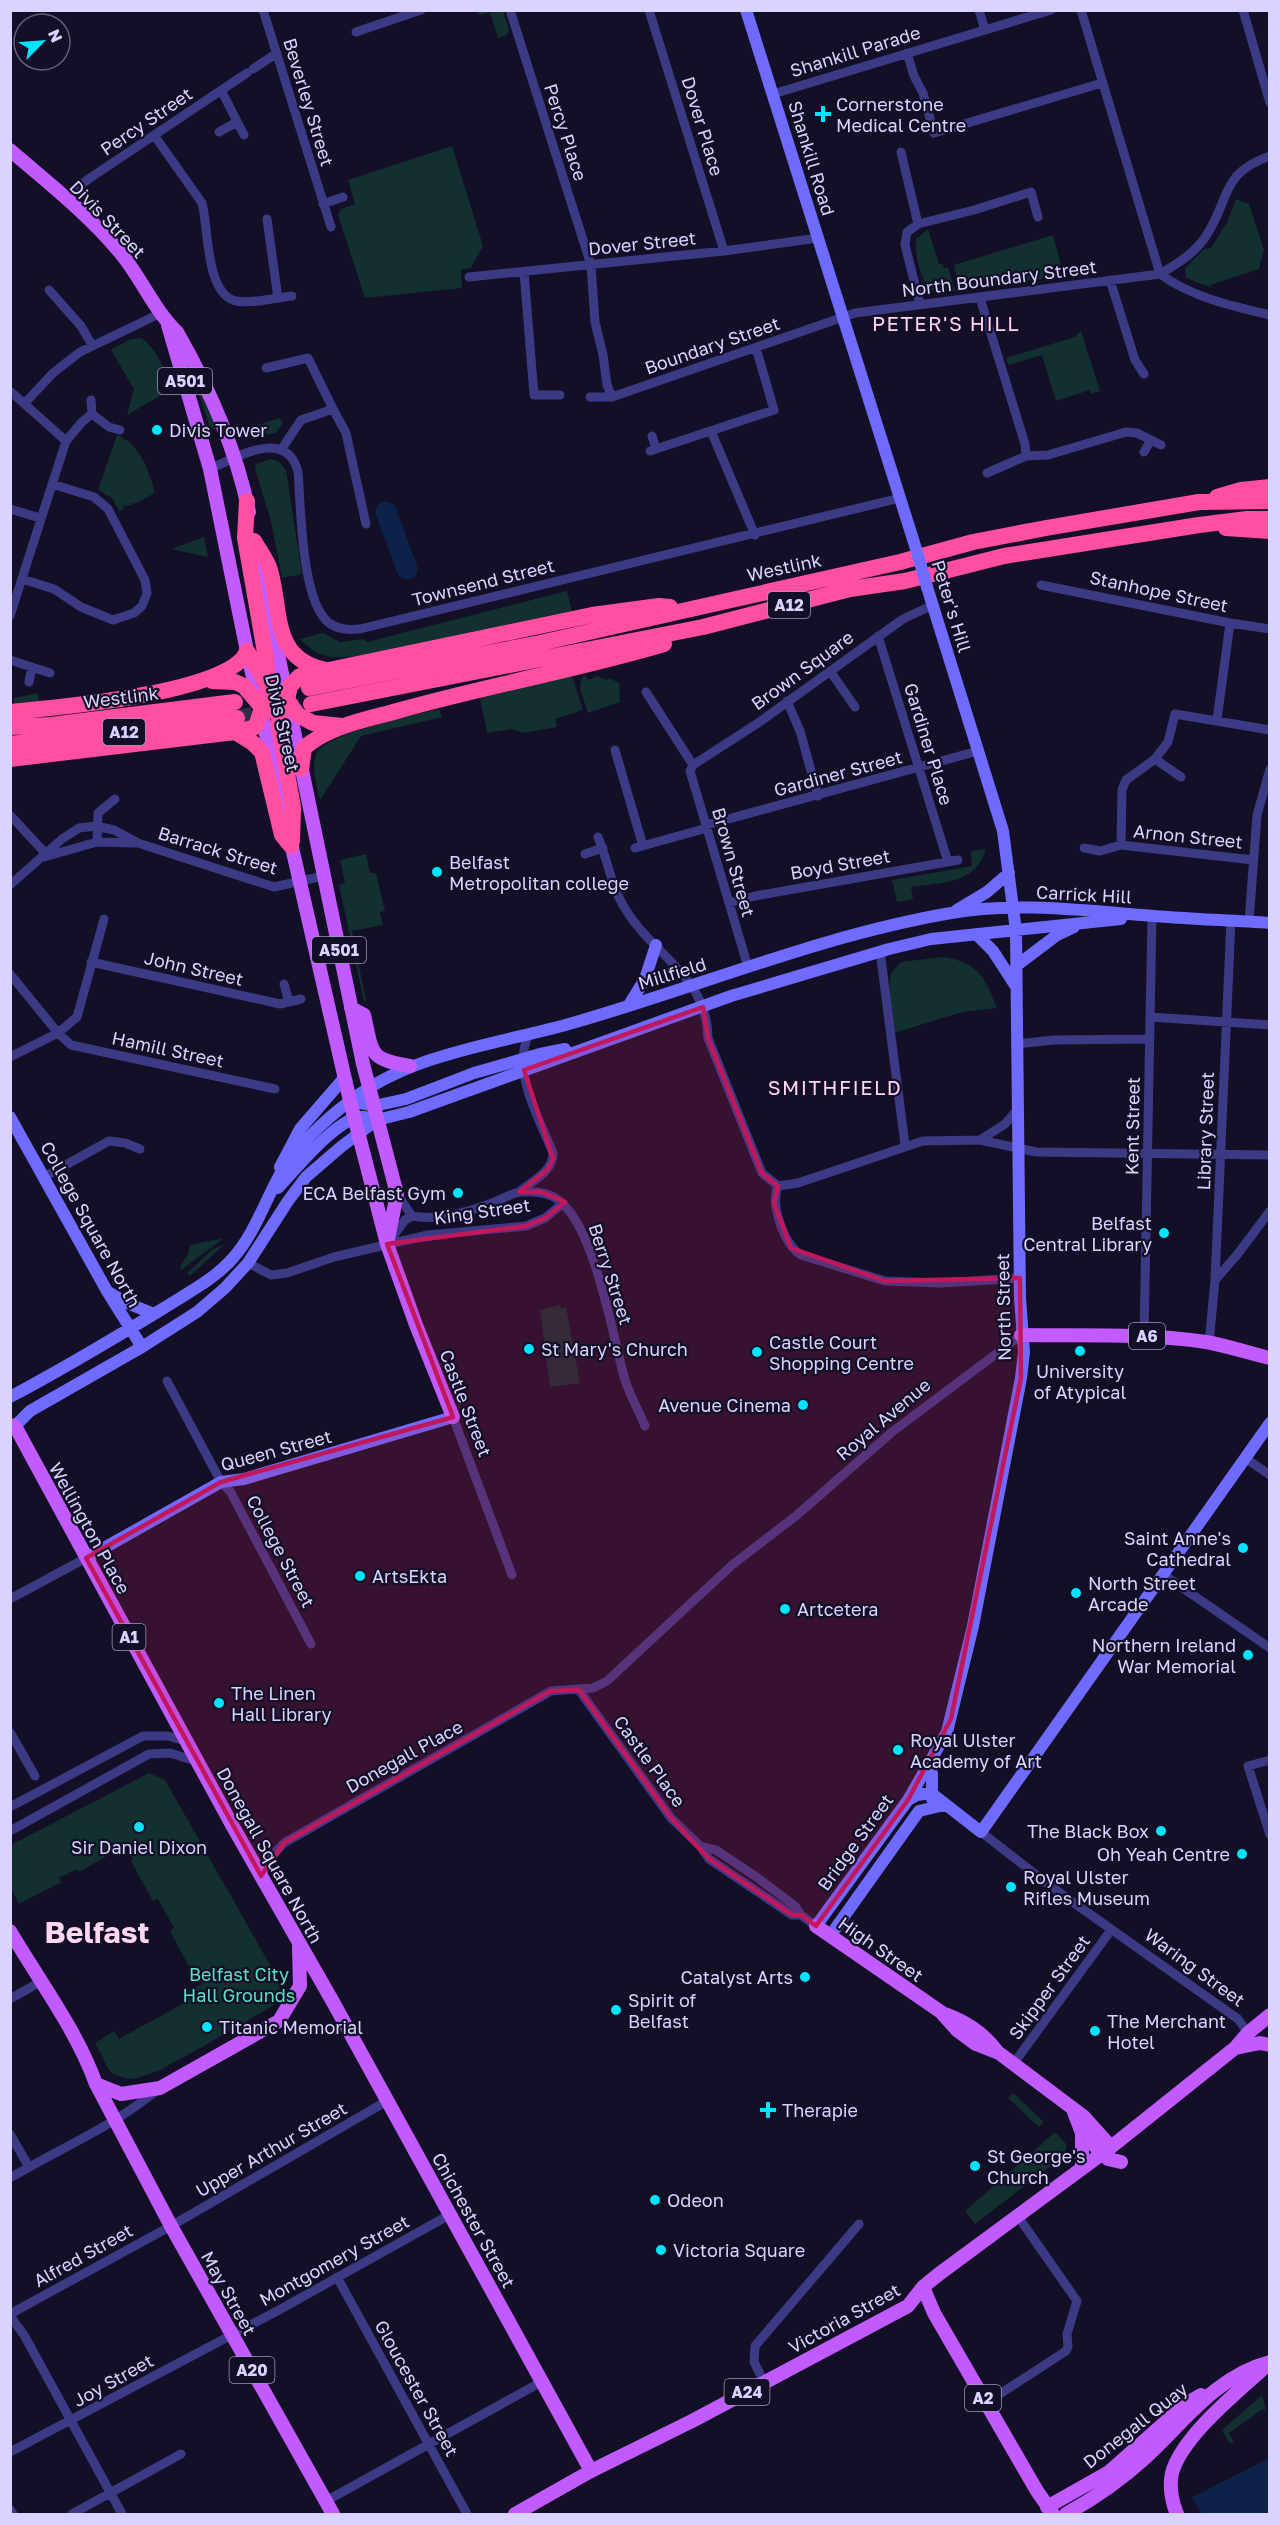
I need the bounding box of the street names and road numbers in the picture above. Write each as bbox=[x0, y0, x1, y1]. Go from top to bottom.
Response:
street label: Shankill Parade bbox=[787, 21, 923, 81]
street label: Beverley Street bbox=[279, 35, 339, 169]
street label: Dover Place bbox=[677, 74, 729, 178]
street label: Percy Place bbox=[540, 81, 592, 183]
street label: Percy Street bbox=[96, 82, 196, 160]
street label: Shankill Road bbox=[784, 98, 840, 218]
street label: Divis Street bbox=[65, 176, 151, 262]
street label: Dover Street bbox=[587, 226, 697, 260]
street label: North Boundary Street bbox=[900, 255, 1098, 301]
street label: Boundary Street bbox=[642, 312, 782, 378]
road number: A501 bbox=[158, 368, 212, 394]
street label: Westlink bbox=[745, 548, 823, 586]
street label: Townsend Street bbox=[410, 554, 556, 610]
street label: Peter's Hill bbox=[928, 557, 977, 655]
street label: Stanhope Street bbox=[1088, 566, 1230, 616]
road number: A12 bbox=[768, 592, 810, 618]
street label: Brown Square bbox=[747, 626, 857, 714]
street label: Divis Street bbox=[261, 672, 305, 774]
street label: Gardiner Place bbox=[900, 680, 958, 808]
street label: Westlink bbox=[82, 681, 160, 713]
road number: A12 bbox=[103, 719, 145, 745]
street label: Gardiner Street bbox=[771, 745, 905, 801]
street label: Brown Street bbox=[708, 805, 760, 919]
street label: Arnon Street bbox=[1132, 819, 1244, 853]
street label: Barrack Street bbox=[155, 821, 281, 879]
street label: Boyd Street bbox=[788, 844, 892, 884]
street label: Carrick Hill bbox=[1036, 881, 1133, 908]
road number: A501 bbox=[312, 937, 366, 963]
street label: John Street bbox=[142, 946, 246, 990]
street label: Millfield bbox=[635, 952, 709, 994]
street label: Hamill Street bbox=[110, 1026, 226, 1072]
street label: Library Street bbox=[1192, 1071, 1218, 1191]
street label: Kent Street bbox=[1120, 1077, 1144, 1175]
street label: College Square North bbox=[36, 1137, 146, 1311]
street label: King Street bbox=[432, 1193, 532, 1229]
street label: Berry Street bbox=[584, 1221, 638, 1327]
street label: North Street bbox=[991, 1253, 1015, 1361]
road number: A6 bbox=[1129, 1323, 1165, 1349]
street label: Castle Street bbox=[435, 1346, 497, 1460]
street label: Royal Avenue bbox=[831, 1373, 935, 1465]
street label: Queen Street bbox=[218, 1425, 334, 1475]
street label: Wellington Place bbox=[45, 1458, 135, 1598]
street label: College Street bbox=[242, 1491, 320, 1611]
road number: A1 bbox=[112, 1624, 146, 1650]
street label: Castle Place bbox=[609, 1711, 691, 1811]
street label: Donegall Place bbox=[342, 1715, 466, 1797]
street label: Donegall Square North bbox=[212, 1763, 328, 1947]
street label: Bridge Street bbox=[813, 1789, 897, 1895]
street label: High Street bbox=[834, 1912, 928, 1986]
street label: Waring Street bbox=[1141, 1923, 1249, 2011]
street label: Skipper Street bbox=[1004, 1930, 1094, 2044]
street label: Upper Arthur Street bbox=[192, 2097, 350, 2201]
street label: Chichester Street bbox=[428, 2148, 520, 2292]
street label: Montgomery Street bbox=[255, 2210, 413, 2310]
street label: Alfred Street bbox=[30, 2219, 136, 2291]
street label: May Street bbox=[197, 2247, 261, 2339]
street label: Victoria Street bbox=[784, 2278, 904, 2358]
street label: Gloucester Street bbox=[370, 2316, 464, 2460]
street label: Joy Street bbox=[69, 2349, 157, 2411]
road number: A20 bbox=[230, 2357, 274, 2383]
street label: Donegall Quay bbox=[1078, 2377, 1192, 2473]
road number: A24 bbox=[724, 2379, 770, 2405]
road number: A2 bbox=[965, 2385, 1001, 2411]

